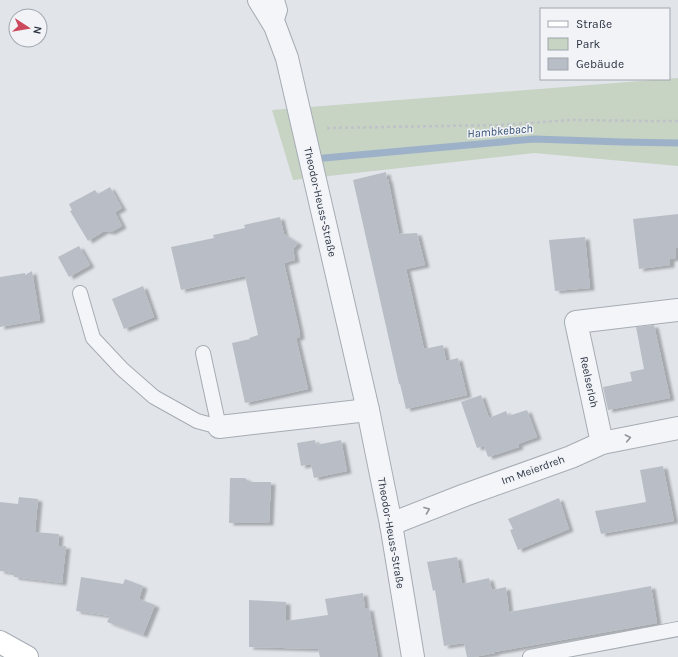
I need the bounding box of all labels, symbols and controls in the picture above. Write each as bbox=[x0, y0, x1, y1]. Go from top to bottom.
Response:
north arrow bbox=[8, 8, 48, 48]
legend bbox=[540, 8, 670, 80]
text: Straße bbox=[576, 17, 612, 31]
text: N bbox=[30, 25, 44, 35]
text: Park bbox=[576, 37, 601, 51]
text: Gebäude bbox=[576, 57, 624, 71]
water label: Hambkebach bbox=[467, 121, 533, 141]
street label: Theodor-Heuss-Straße bbox=[301, 146, 339, 259]
street label: Reelserloh bbox=[577, 355, 601, 409]
one-way arrow bbox=[625, 434, 631, 442]
street label: Im Meierdreh bbox=[499, 452, 567, 488]
street label: Theodor-Heuss-Straße bbox=[375, 477, 407, 590]
one-way arrow bbox=[423, 506, 430, 514]

